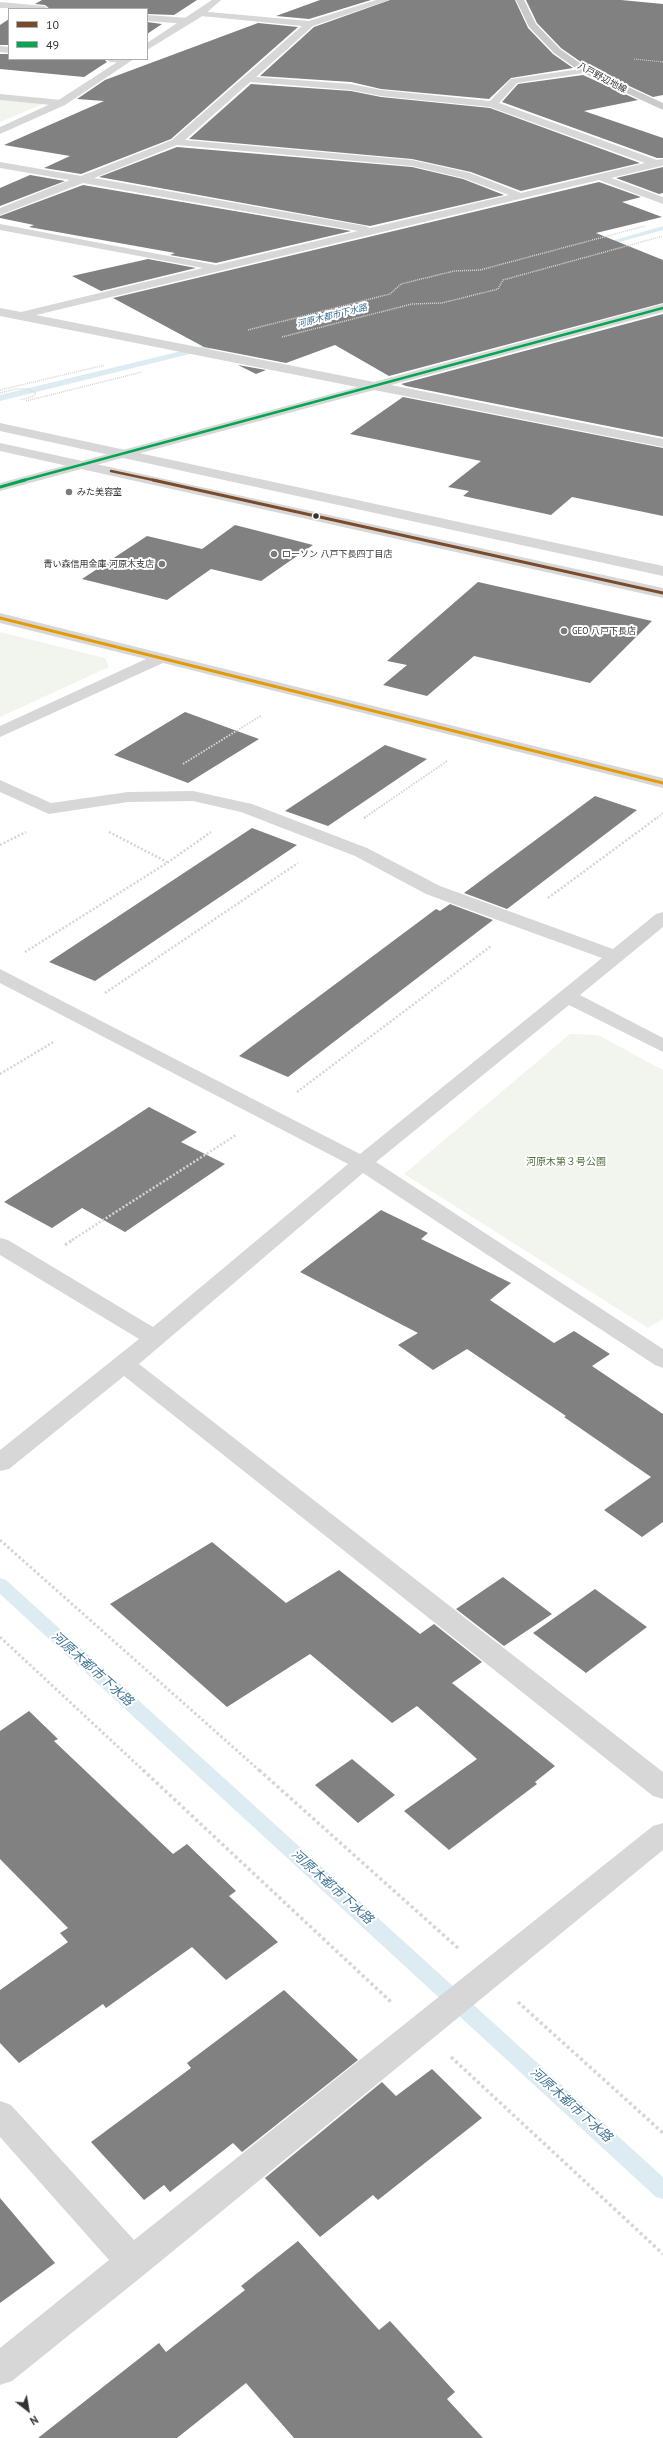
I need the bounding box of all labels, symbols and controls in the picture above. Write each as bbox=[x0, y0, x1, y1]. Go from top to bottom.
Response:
legend bbox=[8, 8, 148, 60]
text: 10 bbox=[46, 17, 59, 32]
text: 49 bbox=[46, 37, 59, 52]
street label: 八戸野辺地線 bbox=[576, 61, 628, 95]
water label: 河原木都市下水路 bbox=[296, 302, 368, 330]
marker: みた美容室 bbox=[64, 487, 74, 497]
place label: みた美容室 bbox=[77, 487, 122, 497]
unlabelled marker bbox=[311, 511, 321, 521]
marker: ローソン 八戸下長四丁目店 bbox=[269, 549, 279, 559]
place label: ローソン 八戸下長四丁目店 bbox=[282, 549, 392, 559]
place label: 青い森信用金庫 河原木支店 bbox=[44, 559, 154, 569]
marker: 青い森信用金庫 河原木支店 bbox=[157, 559, 167, 569]
marker: GEO 八戸下長店 bbox=[559, 626, 569, 636]
place label: GEO 八戸下長店 bbox=[572, 626, 636, 636]
park label: 河原木第３号公園 bbox=[526, 1156, 606, 1168]
water label: 河原木都市下水路 bbox=[48, 1628, 136, 1710]
water label: 河原木都市下水路 bbox=[288, 1846, 376, 1928]
water label: 河原木都市下水路 bbox=[527, 2064, 615, 2146]
north arrow bbox=[8, 2390, 48, 2430]
text: N bbox=[27, 2412, 41, 2428]

